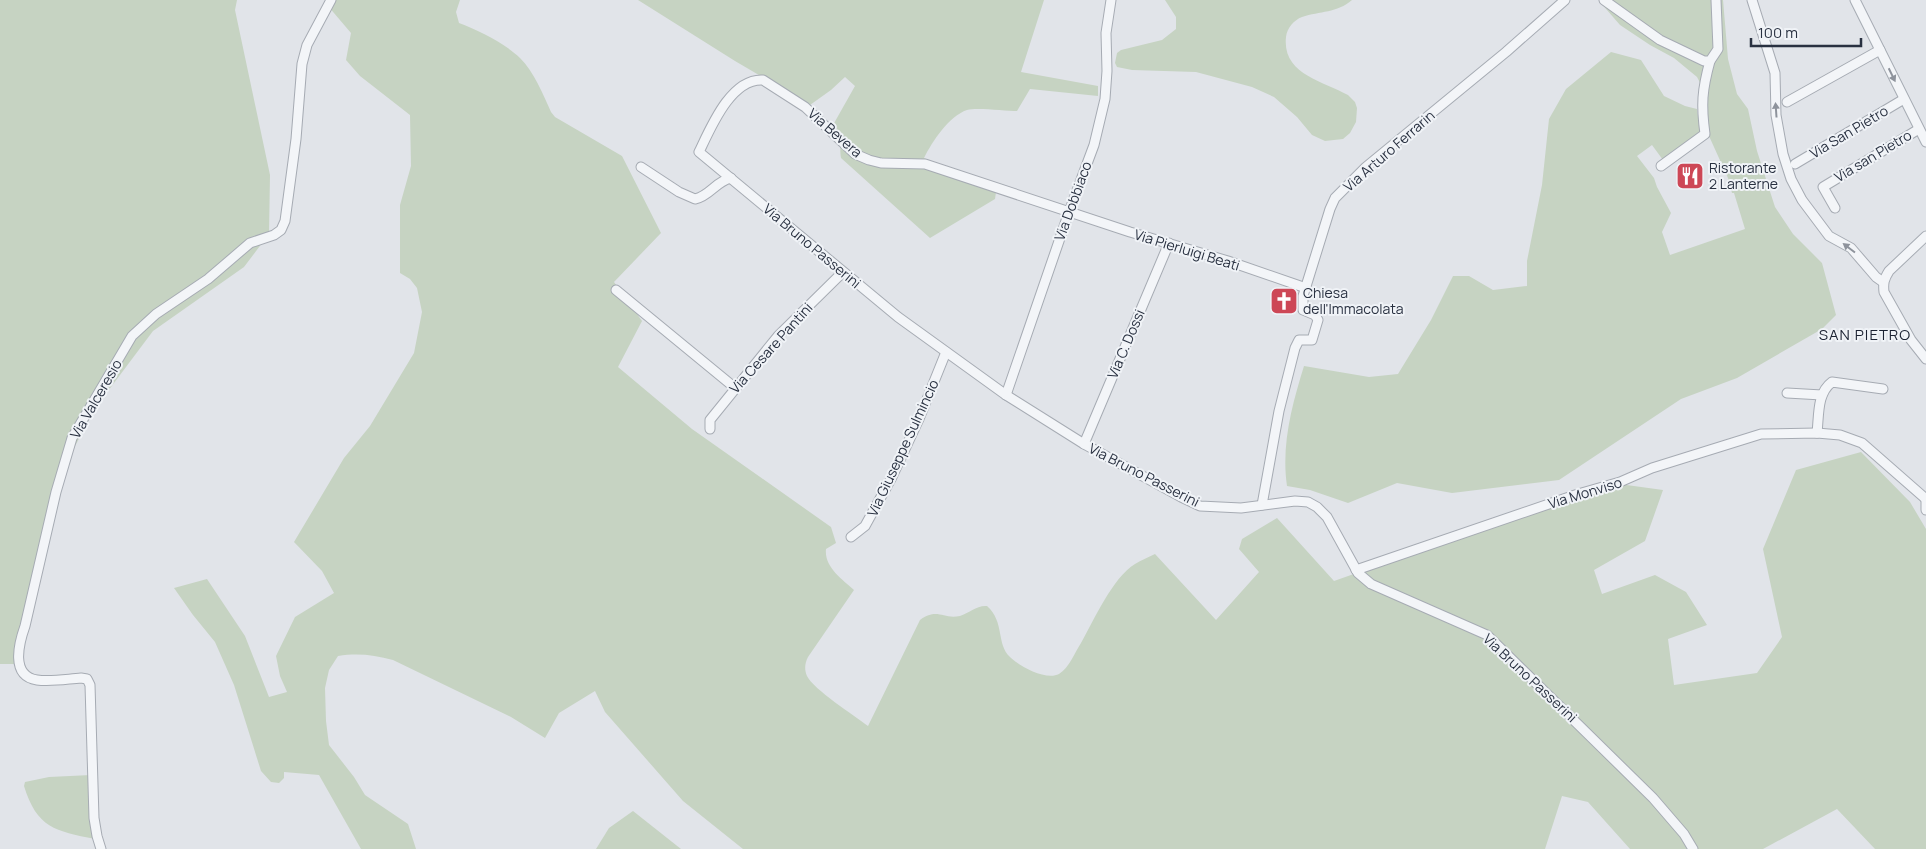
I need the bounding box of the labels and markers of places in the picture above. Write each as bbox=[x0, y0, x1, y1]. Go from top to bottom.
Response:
place label: Ristorante 2 Lanterne bbox=[1709, 158, 1778, 193]
restaurant icon: Ristorante 2 Lanterne bbox=[1675, 161, 1705, 191]
place label: Chiesa dell'Immacolata bbox=[1303, 283, 1404, 318]
church icon: Chiesa dell'Immacolata bbox=[1269, 286, 1299, 316]

